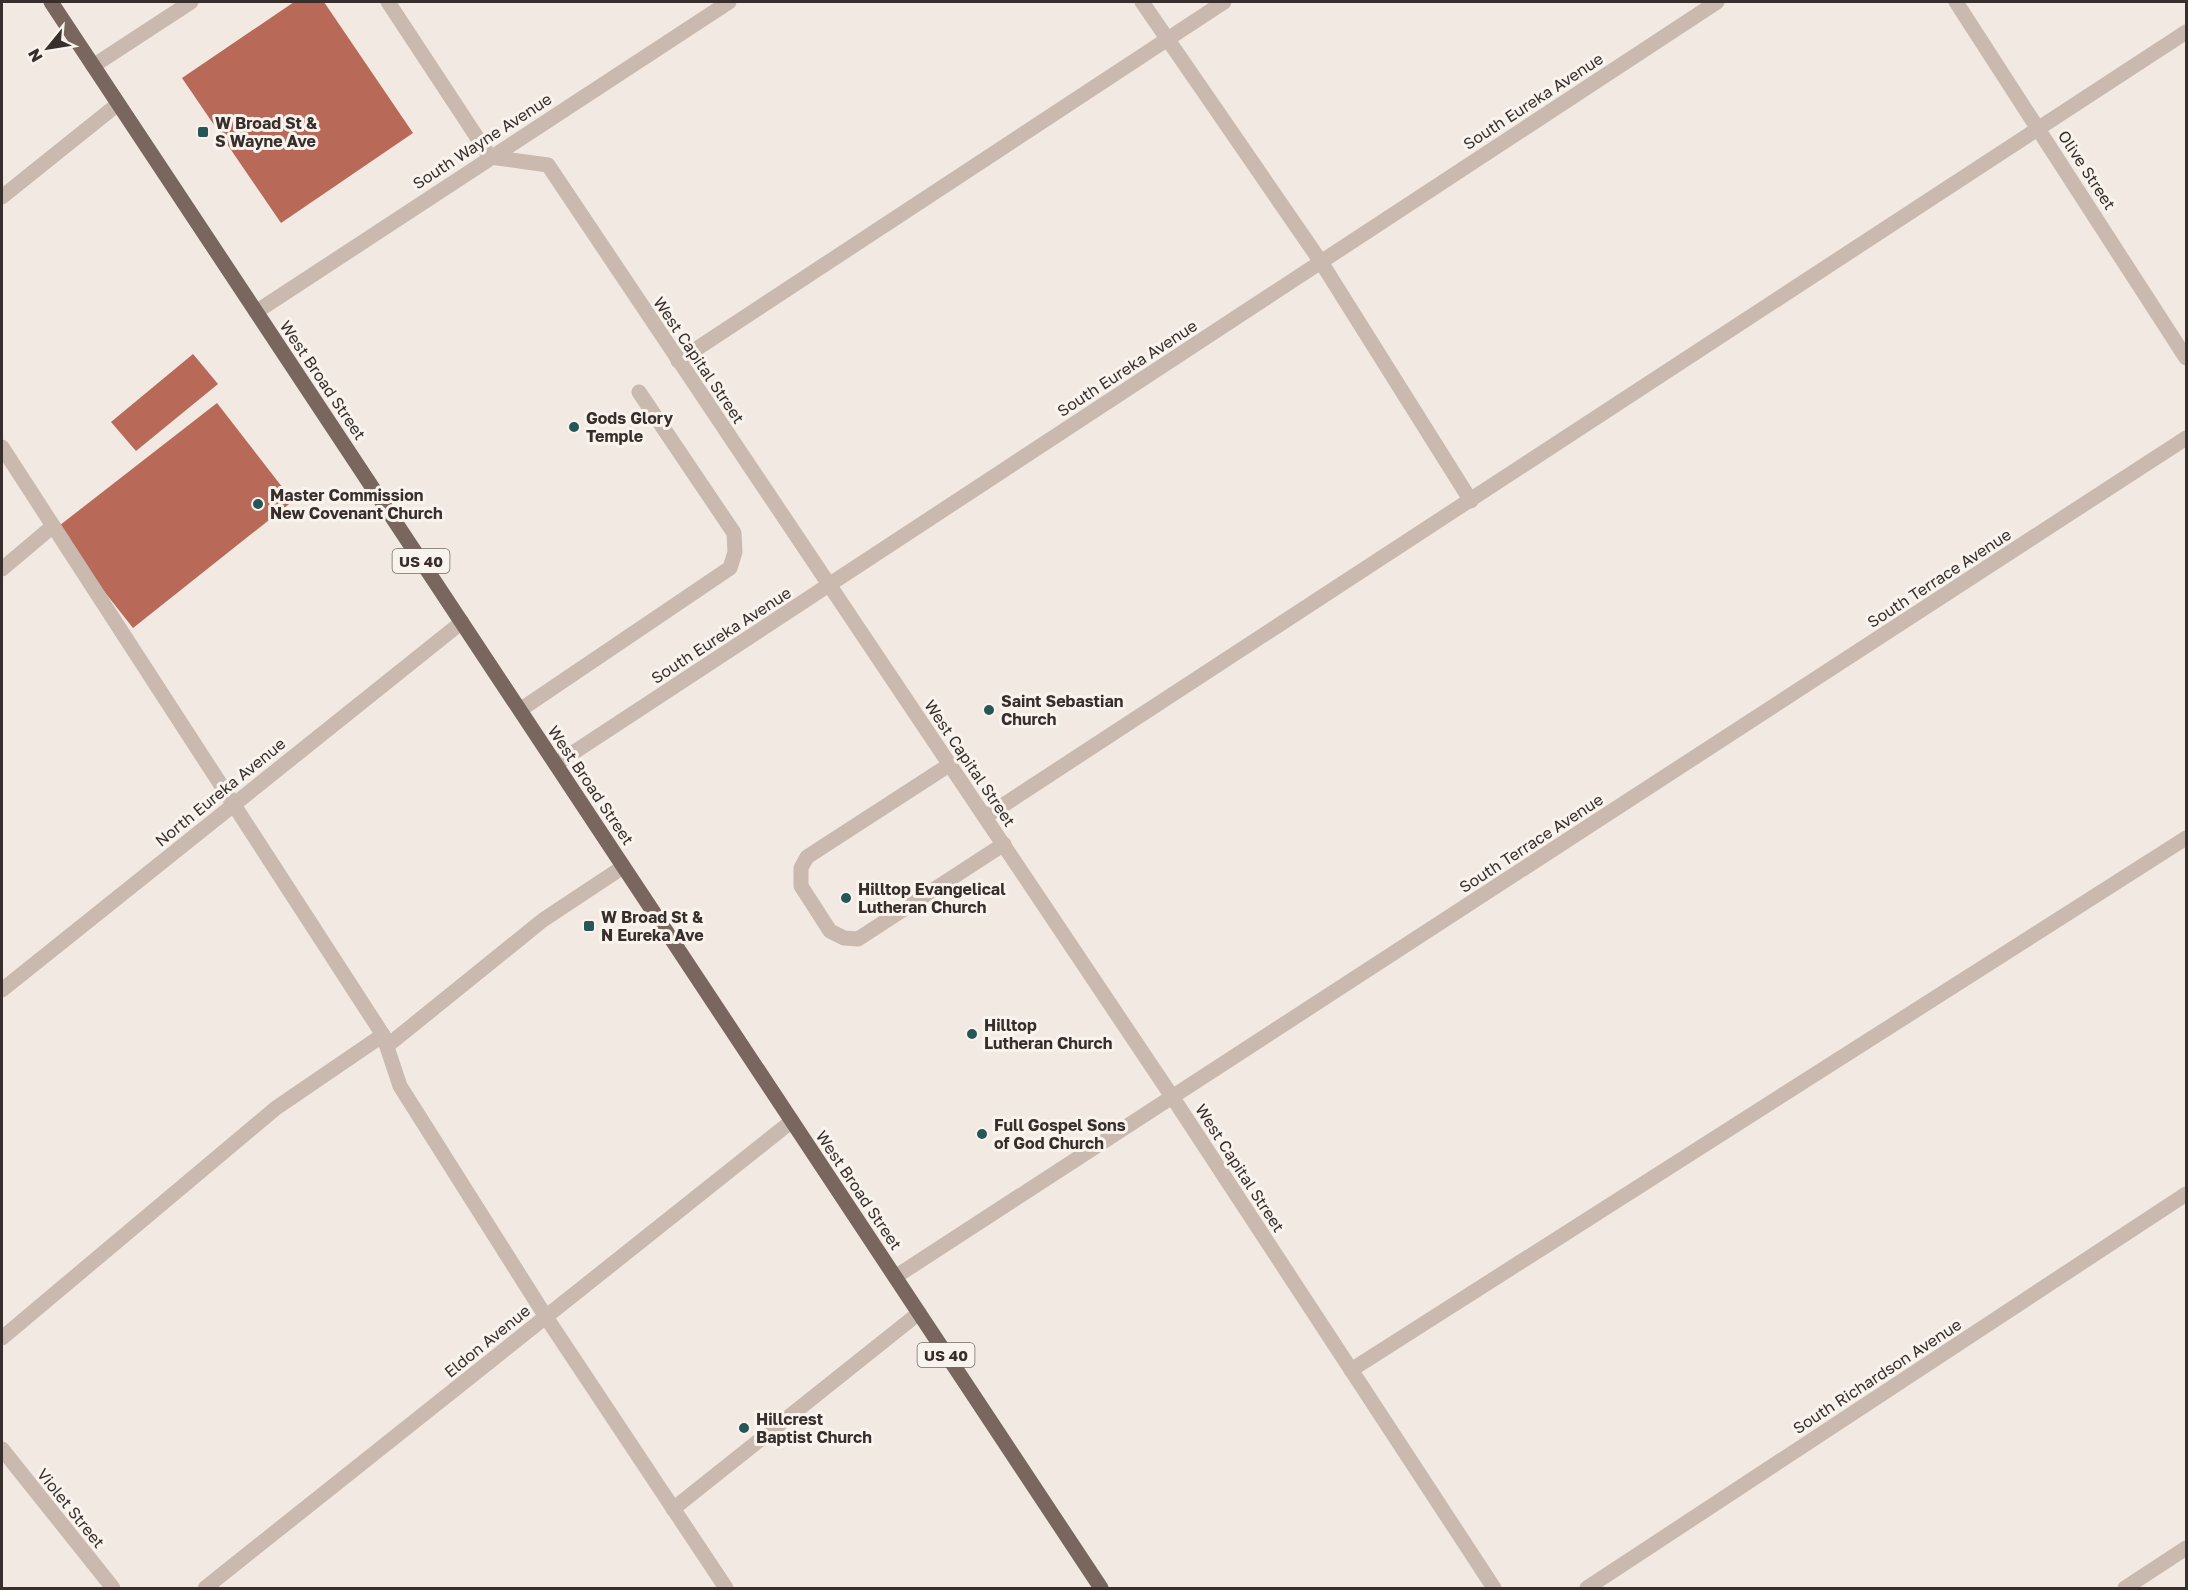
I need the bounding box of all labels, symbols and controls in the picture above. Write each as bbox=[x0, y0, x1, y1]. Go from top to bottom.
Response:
north arrow bbox=[18, 18, 78, 78]
text: N bbox=[23, 45, 47, 66]
street label: South Eureka Avenue bbox=[1459, 48, 1607, 154]
street label: South Wayne Avenue bbox=[409, 89, 555, 193]
place label: W Broad St & S Wayne Ave bbox=[215, 113, 318, 151]
marker: W Broad St & S Wayne Ave bbox=[196, 125, 210, 139]
street label: Olive Street bbox=[2054, 127, 2120, 213]
street label: West Capital Street bbox=[649, 293, 749, 427]
street label: South Eureka Avenue bbox=[1053, 315, 1201, 421]
street label: West Broad Street bbox=[276, 317, 370, 443]
place label: Gods Glory Temple bbox=[586, 408, 673, 446]
marker: Gods Glory Temple bbox=[567, 420, 581, 434]
place label: Master Commission New Covenant Church bbox=[270, 485, 443, 523]
marker: Master Commission New Covenant Church bbox=[251, 497, 265, 511]
street label: South Terrace Avenue bbox=[1863, 524, 2015, 632]
road number: US 40 bbox=[392, 549, 450, 573]
street label: South Eureka Avenue bbox=[647, 582, 795, 688]
place label: Saint Sebastian Church bbox=[1001, 691, 1123, 729]
street label: West Capital Street bbox=[920, 696, 1020, 830]
marker: Saint Sebastian Church bbox=[982, 703, 996, 717]
street label: West Broad Street bbox=[544, 722, 638, 848]
street label: North Eureka Avenue bbox=[151, 733, 289, 851]
street label: South Terrace Avenue bbox=[1455, 789, 1607, 897]
place label: Hilltop Evangelical Lutheran Church bbox=[858, 879, 1006, 917]
marker: Hilltop Evangelical Lutheran Church bbox=[839, 891, 853, 905]
place label: W Broad St & N Eureka Ave bbox=[601, 907, 704, 945]
marker: W Broad St & N Eureka Ave bbox=[582, 919, 596, 933]
place label: Hilltop Lutheran Church bbox=[984, 1015, 1112, 1053]
marker: Hilltop Lutheran Church bbox=[965, 1027, 979, 1041]
street label: West Capital Street bbox=[1191, 1100, 1289, 1236]
place label: Full Gospel Sons of God Church bbox=[994, 1115, 1126, 1153]
street label: West Broad Street bbox=[812, 1127, 906, 1253]
marker: Full Gospel Sons of God Church bbox=[975, 1127, 989, 1141]
street label: Eldon Avenue bbox=[440, 1300, 534, 1382]
street label: South Richardson Avenue bbox=[1789, 1314, 1965, 1438]
road number: US 40 bbox=[918, 1343, 974, 1367]
place label: Hillcrest Baptist Church bbox=[756, 1409, 872, 1447]
marker: Hillcrest Baptist Church bbox=[737, 1421, 751, 1435]
street label: Violet Street bbox=[33, 1464, 109, 1552]

